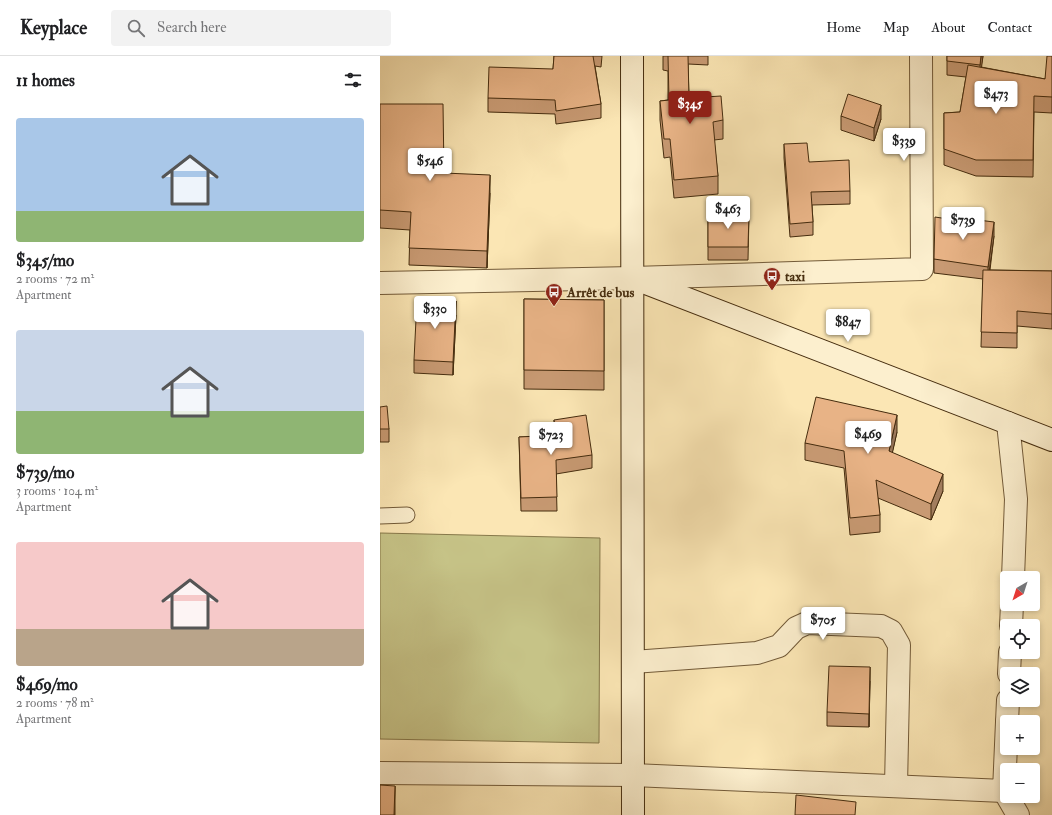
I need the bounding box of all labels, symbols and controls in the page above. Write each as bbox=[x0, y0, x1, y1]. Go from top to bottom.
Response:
search box bbox=[111, 10, 391, 46]
text: Keyplace bbox=[20, 16, 87, 40]
icon: search bbox=[125, 17, 147, 39]
text: Search here bbox=[157, 18, 226, 37]
text: Home bbox=[826, 19, 861, 36]
text: Map bbox=[883, 19, 909, 36]
text: About bbox=[931, 19, 965, 36]
text: Contact bbox=[987, 19, 1032, 36]
icon: filters bbox=[342, 69, 364, 91]
text: 11 homes bbox=[16, 70, 75, 91]
pin: $473 bbox=[972, 81, 1020, 115]
text: $473 bbox=[983, 86, 1009, 102]
pin: $345 bbox=[666, 91, 714, 125]
text: $345 bbox=[677, 96, 703, 112]
pin: $339 bbox=[880, 128, 928, 162]
text: $339 bbox=[892, 133, 916, 149]
icon: home bbox=[154, 144, 226, 216]
pin: $546 bbox=[406, 148, 454, 182]
text: $546 bbox=[417, 153, 443, 169]
pin: $463 bbox=[704, 196, 752, 230]
text: $463 bbox=[715, 201, 741, 217]
pin: $739 bbox=[939, 207, 987, 241]
text: $739 bbox=[951, 212, 975, 228]
text: $345/mo bbox=[16, 250, 74, 271]
bus stop icon: taxi bbox=[762, 266, 782, 291]
place label: taxi bbox=[785, 268, 806, 285]
text: 2 rooms · 72 m² bbox=[16, 271, 94, 287]
bus stop icon: Arrêt de bus bbox=[544, 282, 564, 307]
place label: Arrêt de bus bbox=[566, 284, 634, 301]
text: Apartment bbox=[16, 287, 72, 303]
pin: $330 bbox=[411, 296, 459, 330]
text: $330 bbox=[423, 301, 447, 317]
pin: $847 bbox=[824, 309, 872, 343]
text: $847 bbox=[835, 314, 861, 330]
icon: home bbox=[154, 356, 226, 428]
pin: $469 bbox=[844, 421, 892, 455]
pin: $723 bbox=[527, 422, 575, 456]
text: $469 bbox=[854, 426, 882, 442]
text: $723 bbox=[539, 427, 563, 443]
text: $739/mo bbox=[16, 462, 74, 483]
text: 3 rooms · 104 m² bbox=[16, 483, 98, 499]
text: Apartment bbox=[16, 499, 72, 515]
icon: home bbox=[154, 568, 226, 640]
north arrow bbox=[1000, 571, 1040, 611]
map controls bbox=[1000, 571, 1040, 803]
pin: $705 bbox=[799, 607, 847, 641]
text: $705 bbox=[810, 612, 836, 628]
button: locate bbox=[1000, 619, 1040, 659]
button: layers bbox=[1000, 667, 1040, 707]
text: $469/mo bbox=[16, 674, 78, 695]
text: 2 rooms · 78 m² bbox=[16, 695, 94, 711]
text: Apartment bbox=[16, 711, 72, 727]
button: + bbox=[1000, 715, 1040, 755]
button: − bbox=[1000, 763, 1040, 803]

